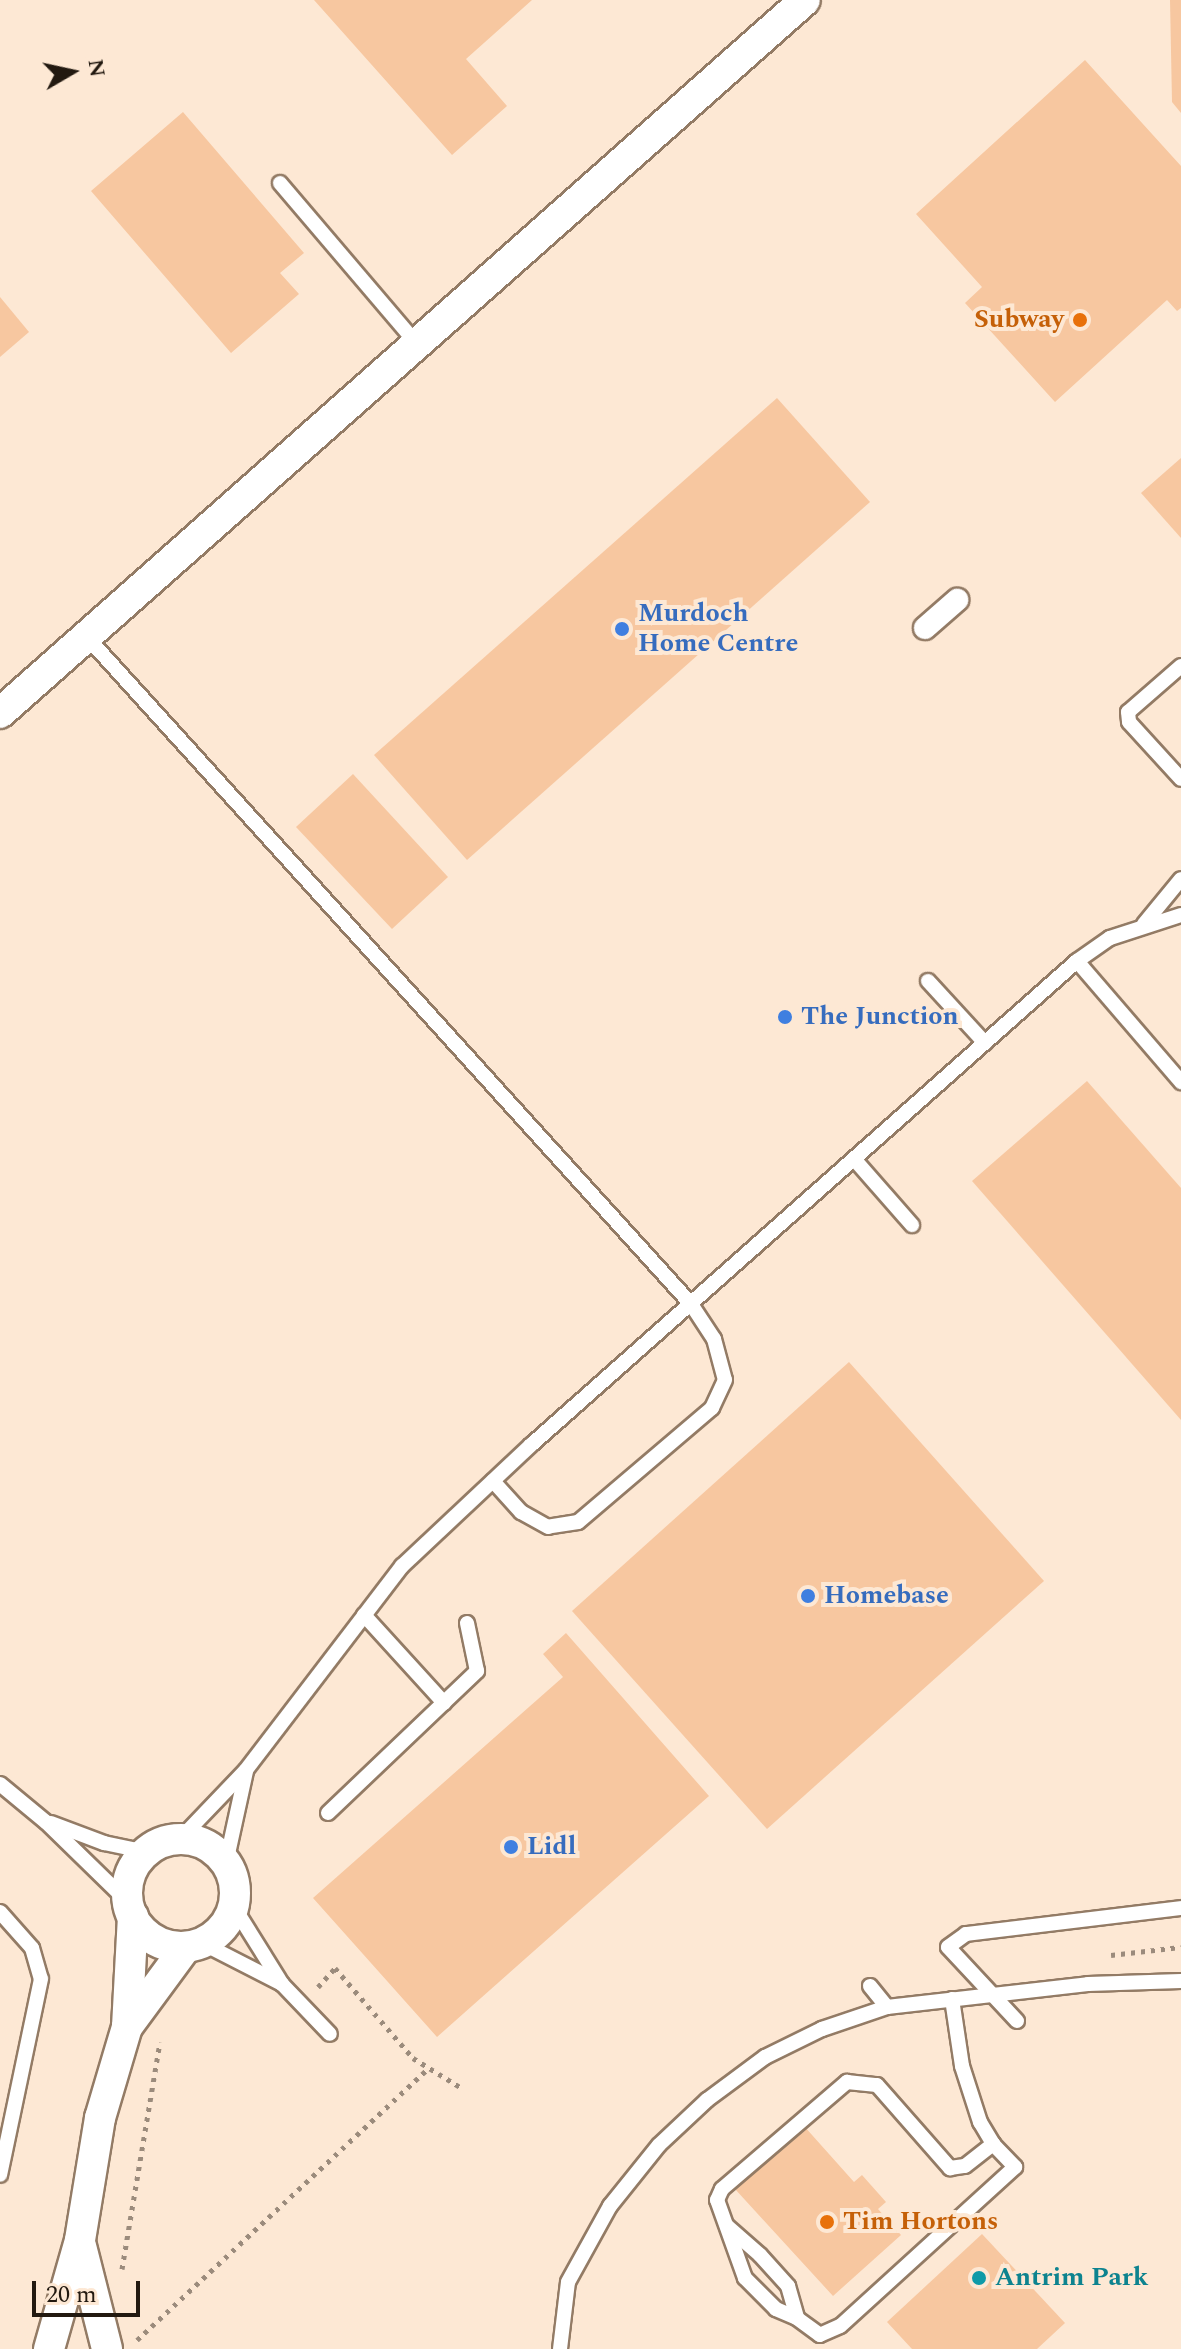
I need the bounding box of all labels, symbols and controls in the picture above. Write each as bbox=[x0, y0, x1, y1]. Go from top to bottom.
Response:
north arrow bbox=[32, 32, 112, 112]
text: N bbox=[78, 57, 114, 80]
place label: Subway bbox=[974, 304, 1064, 336]
marker: Subway bbox=[1071, 311, 1089, 329]
place label: Murdoch Home Centre bbox=[638, 598, 798, 660]
marker: Murdoch Home Centre bbox=[613, 620, 631, 638]
place label: The Junction bbox=[801, 1001, 959, 1033]
marker: The Junction bbox=[776, 1008, 794, 1026]
place label: Homebase bbox=[824, 1580, 949, 1612]
marker: Homebase bbox=[799, 1587, 817, 1605]
place label: Lidl bbox=[527, 1831, 576, 1863]
marker: Lidl bbox=[502, 1838, 520, 1856]
place label: Tim Hortons bbox=[843, 2206, 998, 2238]
marker: Tim Hortons bbox=[818, 2213, 836, 2231]
place label: Antrim Park bbox=[995, 2262, 1149, 2294]
scale bar bbox=[36, 2265, 144, 2315]
marker: Antrim Park bbox=[970, 2269, 988, 2287]
text: 20 m bbox=[46, 2277, 97, 2313]

